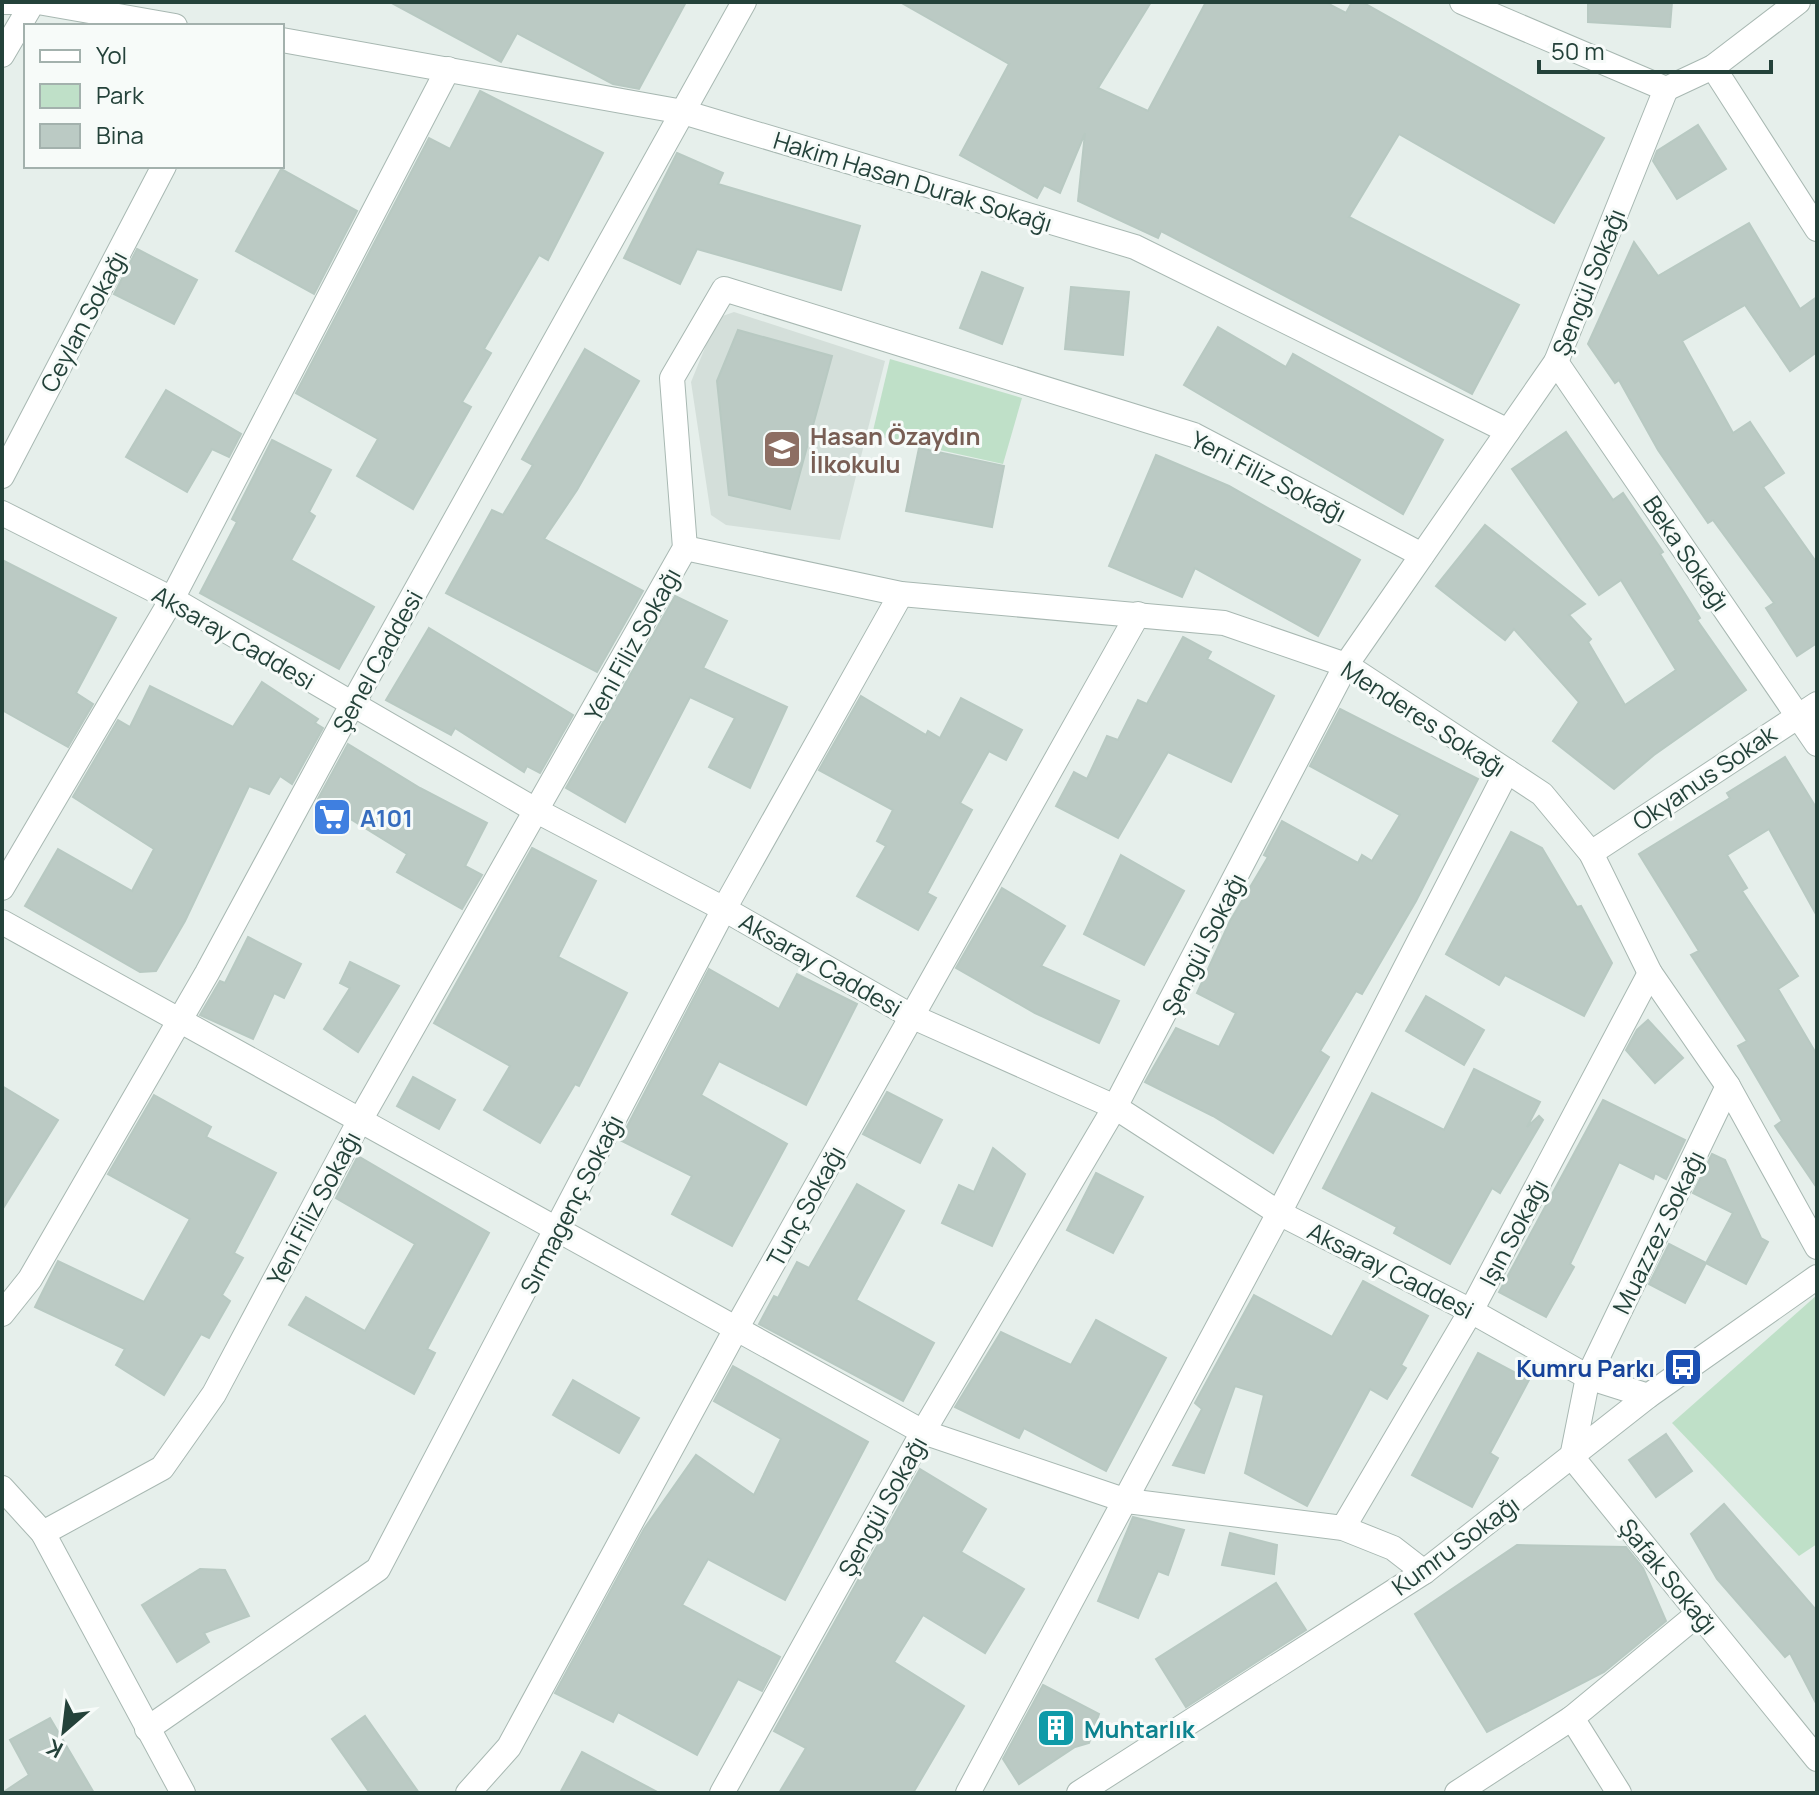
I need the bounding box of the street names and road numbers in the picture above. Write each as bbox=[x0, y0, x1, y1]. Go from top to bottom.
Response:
street label: Hakim Hasan Durak Sokağı bbox=[770, 123, 1056, 239]
street label: Şengül Sokağı bbox=[1544, 204, 1632, 360]
street label: Ceylan Sokağı bbox=[32, 245, 134, 397]
street label: Yeni Filiz Sokağı bbox=[1186, 423, 1352, 529]
street label: Beka Sokağı bbox=[1636, 489, 1738, 617]
street label: Yeni Filiz Sokağı bbox=[576, 562, 688, 726]
street label: Aksaray Caddesi bbox=[147, 577, 321, 697]
street label: Şenel Caddesi bbox=[324, 584, 430, 738]
street label: Menderes Sokağı bbox=[1335, 652, 1513, 784]
street label: Okyanus Sokak bbox=[1626, 716, 1783, 837]
street label: Şengül Sokağı bbox=[1153, 867, 1253, 1021]
street label: Aksaray Caddesi bbox=[734, 904, 908, 1024]
street label: Sırmagenç Sokağı bbox=[512, 1109, 630, 1299]
street label: Yeni Filiz Sokağı bbox=[258, 1125, 368, 1291]
street label: Tunç Sokağı bbox=[758, 1140, 852, 1272]
street label: Muazzez Sokağı bbox=[1604, 1145, 1712, 1319]
street label: Işın Sokağı bbox=[1471, 1173, 1555, 1291]
street label: Aksaray Caddesi bbox=[1302, 1214, 1480, 1326]
street label: Şengül Sokağı bbox=[830, 1430, 934, 1582]
street label: Kumru Sokağı bbox=[1385, 1488, 1525, 1602]
street label: Şafak Sokağı bbox=[1612, 1511, 1726, 1641]

